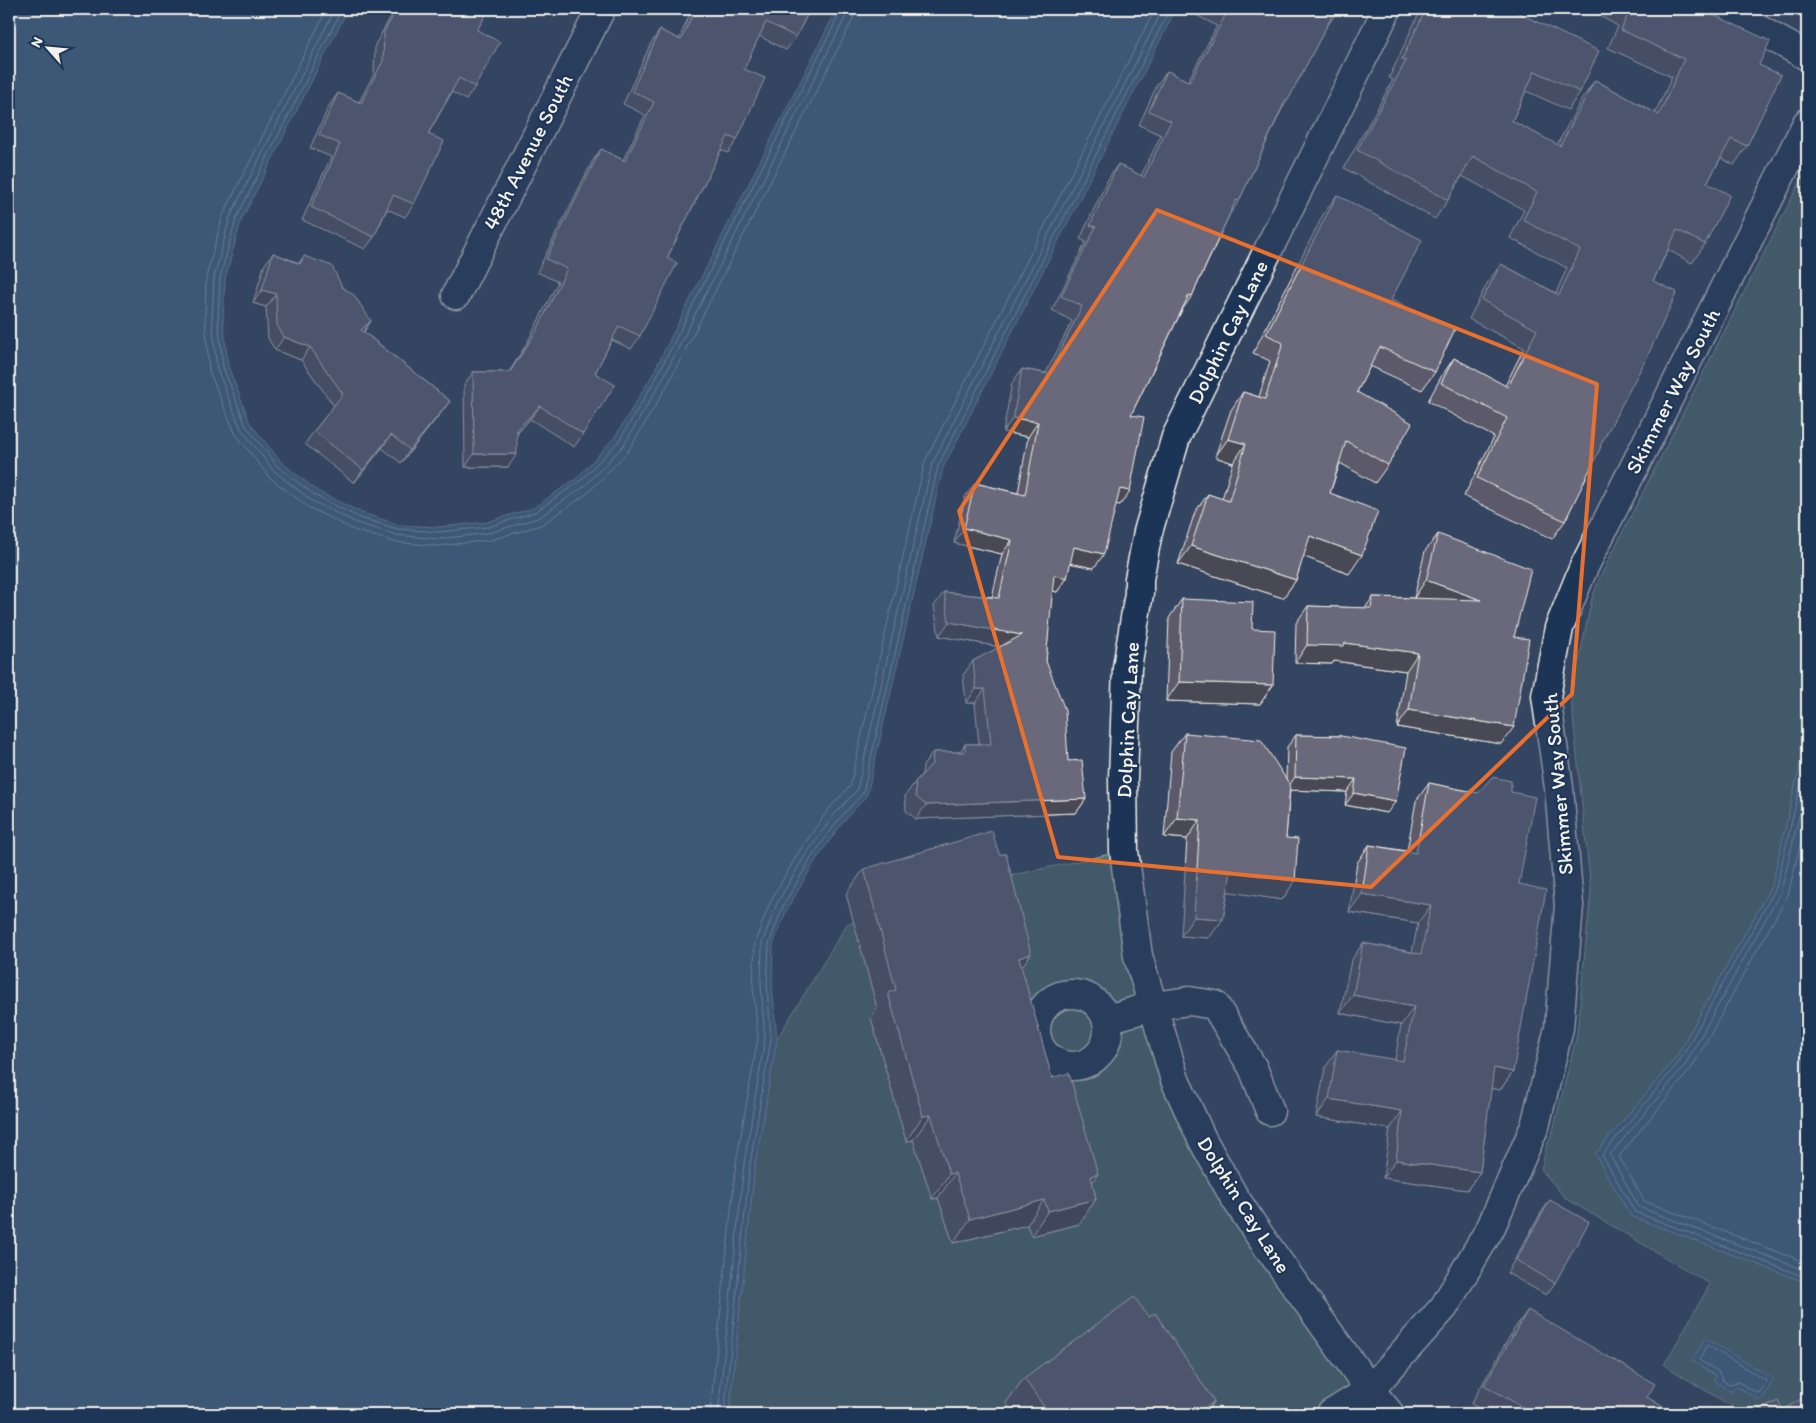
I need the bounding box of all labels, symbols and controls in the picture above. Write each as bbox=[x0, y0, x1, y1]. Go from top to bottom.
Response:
north arrow bbox=[22, 22, 72, 72]
text: N bbox=[27, 34, 47, 50]
street label: 48th Avenue South bbox=[477, 69, 578, 234]
street label: Dolphin Cay Lane bbox=[1182, 256, 1273, 408]
street label: Skimmer Way South bbox=[1620, 303, 1725, 478]
street label: Dolphin Cay Lane bbox=[1111, 641, 1144, 799]
street label: Skimmer Way South bbox=[1537, 691, 1578, 876]
street label: Dolphin Cay Lane bbox=[1192, 1132, 1296, 1278]

